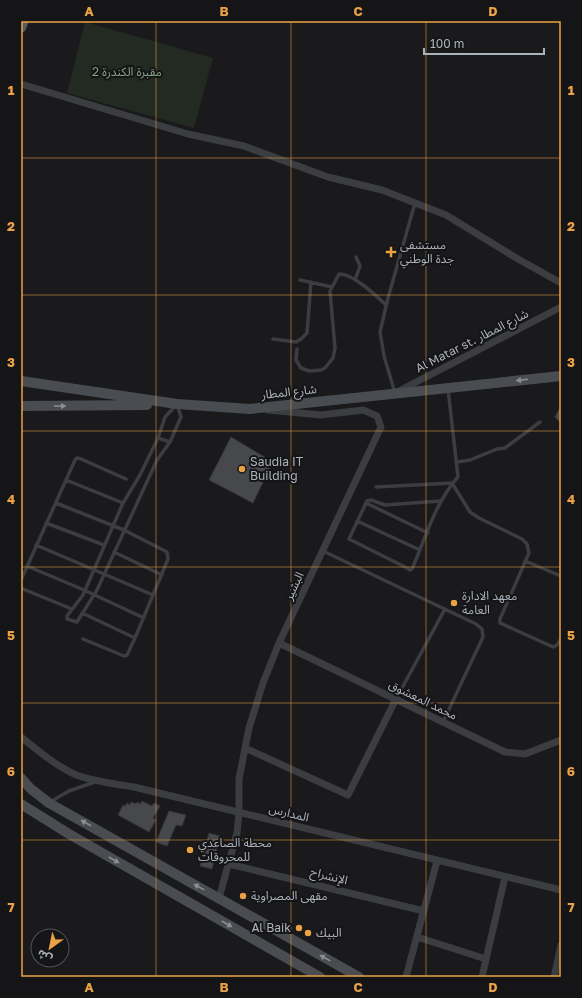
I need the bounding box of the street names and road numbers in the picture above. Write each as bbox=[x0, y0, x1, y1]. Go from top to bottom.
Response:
street label: Al Matar st. شارع المطار bbox=[413, 306, 532, 377]
street label: شارع المطار bbox=[259, 381, 318, 404]
street label: البشير bbox=[280, 569, 307, 603]
street label: محمد المعشوق bbox=[386, 676, 460, 723]
street label: المدارس bbox=[268, 800, 311, 825]
street label: الإنشراح bbox=[308, 864, 350, 889]

